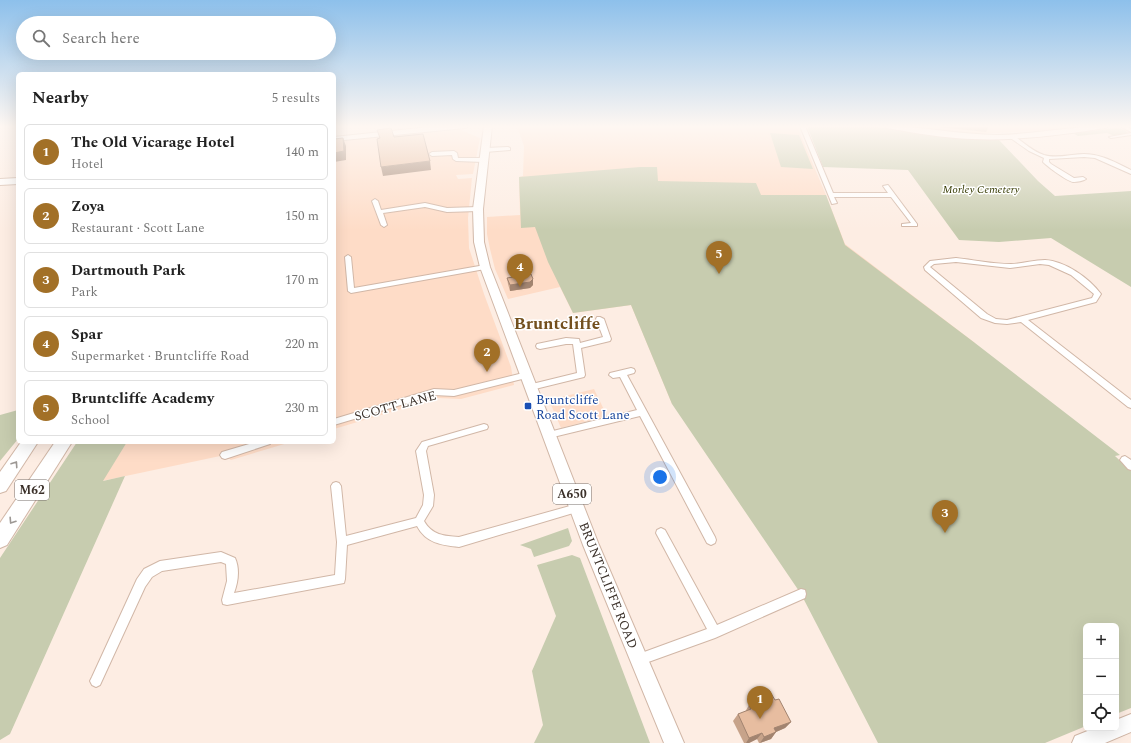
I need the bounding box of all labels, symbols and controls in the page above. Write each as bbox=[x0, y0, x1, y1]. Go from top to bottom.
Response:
search box bbox=[16, 16, 336, 60]
icon: search bbox=[30, 27, 52, 49]
text: Search here bbox=[62, 27, 140, 50]
text: Nearby bbox=[32, 85, 88, 111]
text: 5 results bbox=[272, 88, 320, 108]
text: The Old Vicarage Hotel bbox=[71, 131, 235, 154]
text: 1 bbox=[42, 142, 50, 162]
text: 140 m bbox=[285, 142, 319, 162]
text: Hotel bbox=[71, 154, 103, 174]
park label: Morley Cemetery bbox=[942, 181, 1020, 198]
text: Zoya bbox=[71, 195, 105, 218]
text: 2 bbox=[42, 206, 50, 226]
text: 150 m bbox=[285, 206, 319, 226]
text: Restaurant · Scott Lane bbox=[71, 218, 204, 238]
pin: 5 bbox=[706, 241, 732, 274]
pin: 4 bbox=[507, 254, 533, 287]
text: Dartmouth Park bbox=[71, 259, 186, 282]
text: 3 bbox=[42, 270, 50, 290]
text: 170 m bbox=[285, 270, 319, 290]
text: Park bbox=[71, 282, 98, 302]
district label: Bruntcliffe bbox=[514, 311, 600, 337]
text: Spar bbox=[71, 323, 103, 346]
text: 4 bbox=[42, 334, 50, 354]
text: 220 m bbox=[285, 334, 319, 354]
pin: 2 bbox=[474, 339, 500, 372]
text: Supermarket · Bruntcliffe Road bbox=[71, 346, 249, 366]
street label: SCOTT LANE bbox=[352, 385, 439, 427]
text: Bruntcliffe Academy bbox=[71, 387, 214, 410]
place label: Bruntcliffe Road Scott Lane bbox=[536, 390, 630, 425]
text: 5 bbox=[42, 398, 50, 418]
text: 230 m bbox=[285, 398, 319, 418]
marker: Bruntcliffe Road Scott Lane bbox=[523, 401, 533, 411]
text: School bbox=[71, 410, 110, 430]
one-way arrow bbox=[10, 461, 18, 468]
your location bbox=[650, 467, 670, 487]
road number: M62 bbox=[15, 480, 49, 500]
road number: A650 bbox=[553, 484, 591, 504]
pin: 3 bbox=[932, 500, 958, 533]
one-way arrow bbox=[9, 517, 16, 524]
street label: BRUNTCLIFFE ROAD bbox=[573, 519, 643, 652]
map controls bbox=[1083, 623, 1119, 731]
button: + bbox=[1083, 623, 1119, 659]
button: − bbox=[1083, 659, 1119, 695]
pin: 1 bbox=[747, 686, 773, 719]
button: locate bbox=[1083, 695, 1119, 731]

